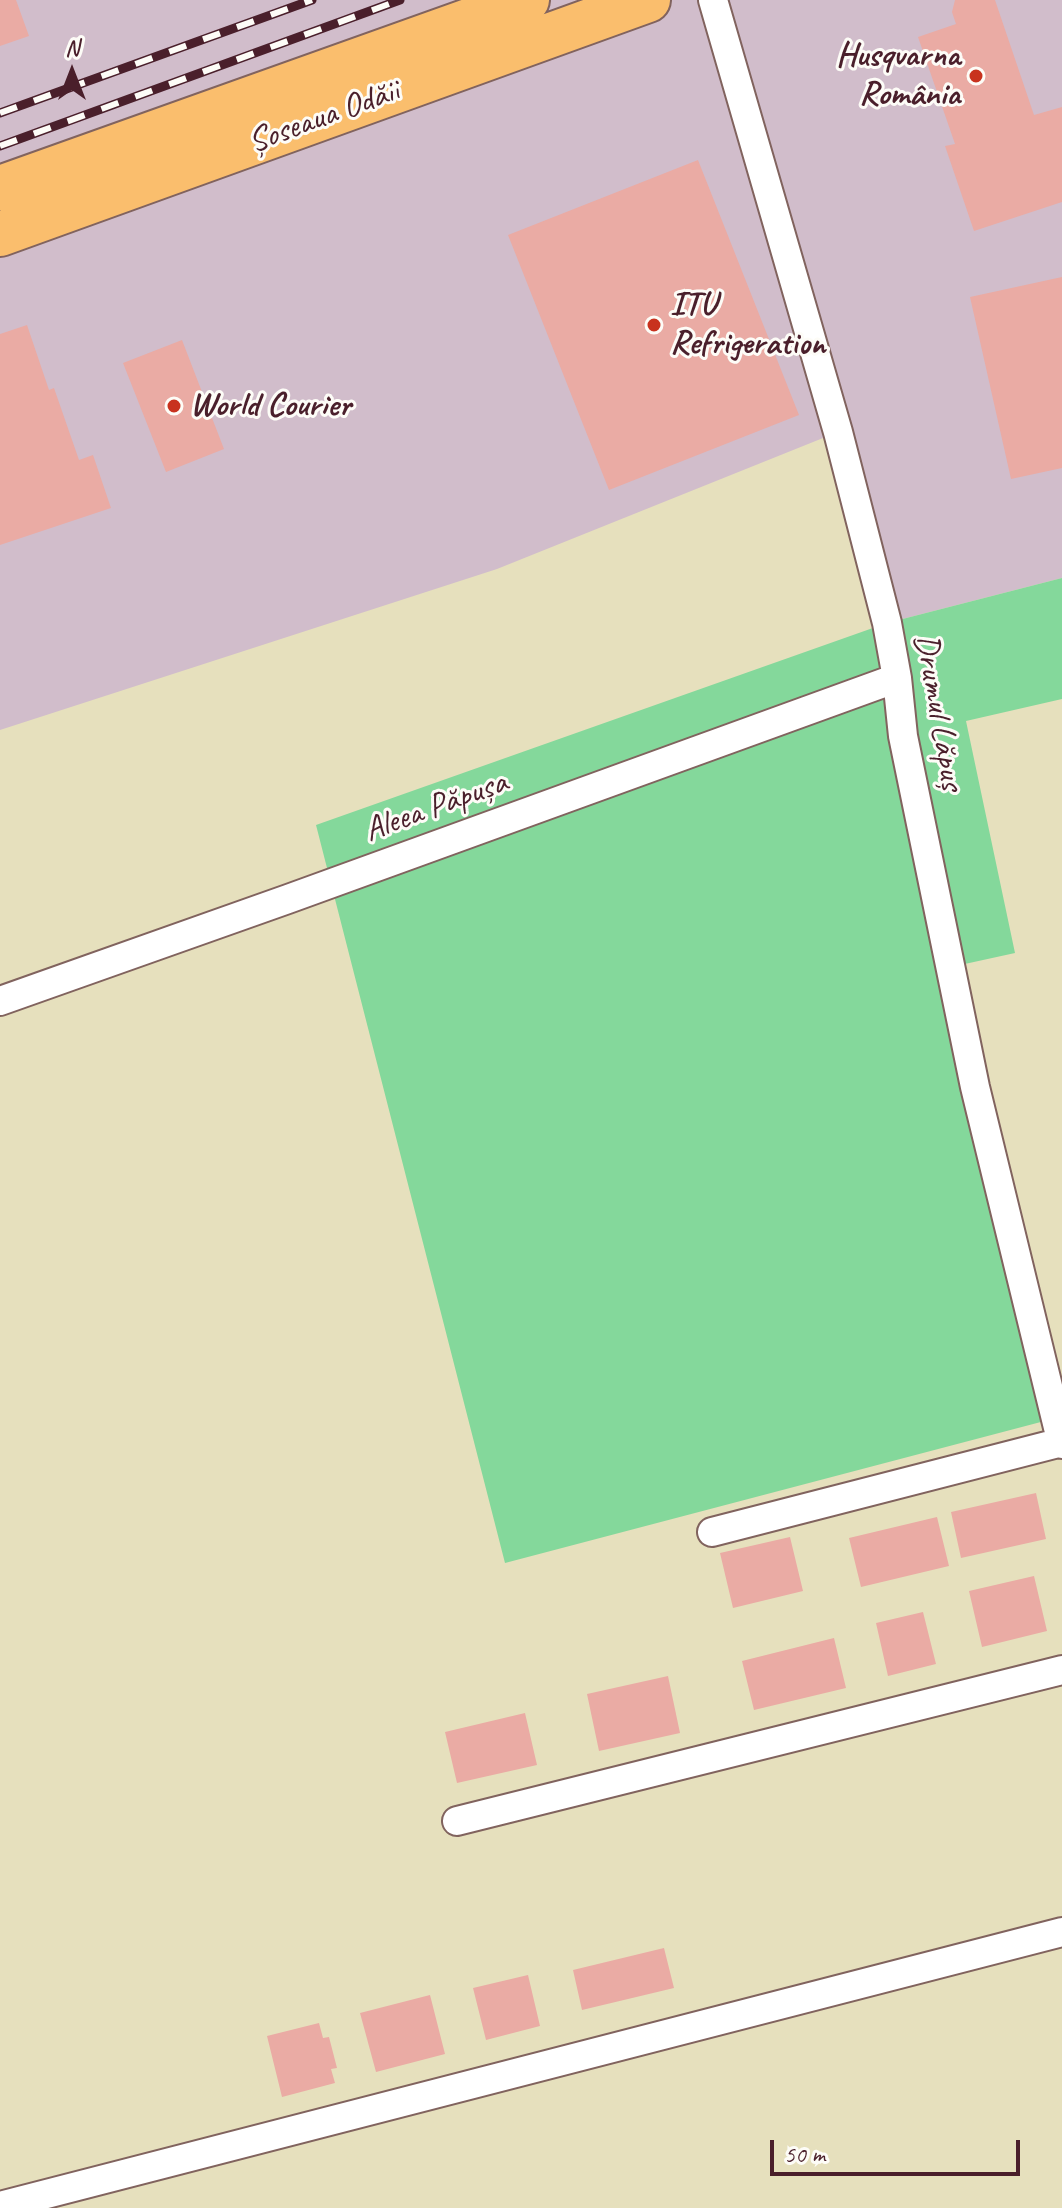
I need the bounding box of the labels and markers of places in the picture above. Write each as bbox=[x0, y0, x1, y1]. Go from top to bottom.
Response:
place label: Husqvarna România bbox=[836, 36, 960, 116]
marker: Husqvarna România bbox=[967, 67, 985, 85]
place label: ITU Refrigeration bbox=[670, 285, 825, 364]
marker: ITU Refrigeration bbox=[645, 316, 663, 334]
place label: World Courier bbox=[190, 386, 351, 426]
marker: World Courier bbox=[165, 397, 183, 415]

